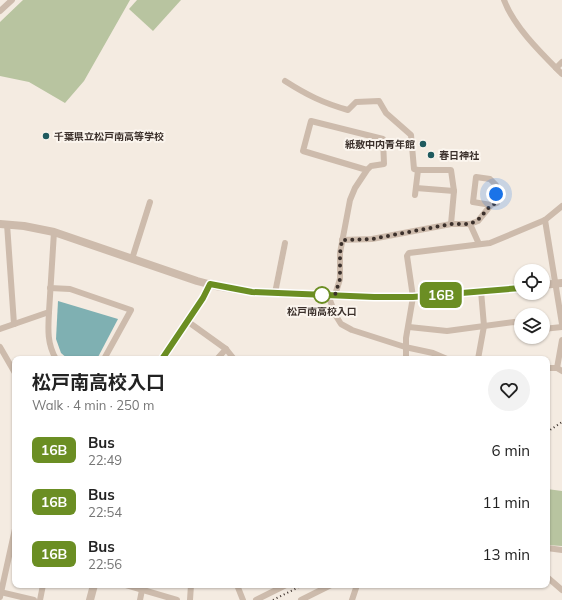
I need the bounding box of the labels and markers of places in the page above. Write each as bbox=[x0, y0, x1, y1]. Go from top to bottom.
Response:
place label: 千葉県立松戸南高等学校 bbox=[54, 130, 164, 143]
marker: 千葉県立松戸南高等学校 bbox=[41, 131, 51, 141]
place label: 紙敷中内青年館 bbox=[345, 138, 415, 151]
marker: 紙敷中内青年館 bbox=[418, 139, 428, 149]
place label: 春日神社 bbox=[439, 149, 480, 162]
marker: 春日神社 bbox=[426, 150, 436, 160]
marker: 松戸南高校入口 bbox=[313, 286, 331, 304]
place label: 松戸南高校入口 bbox=[287, 305, 357, 318]

